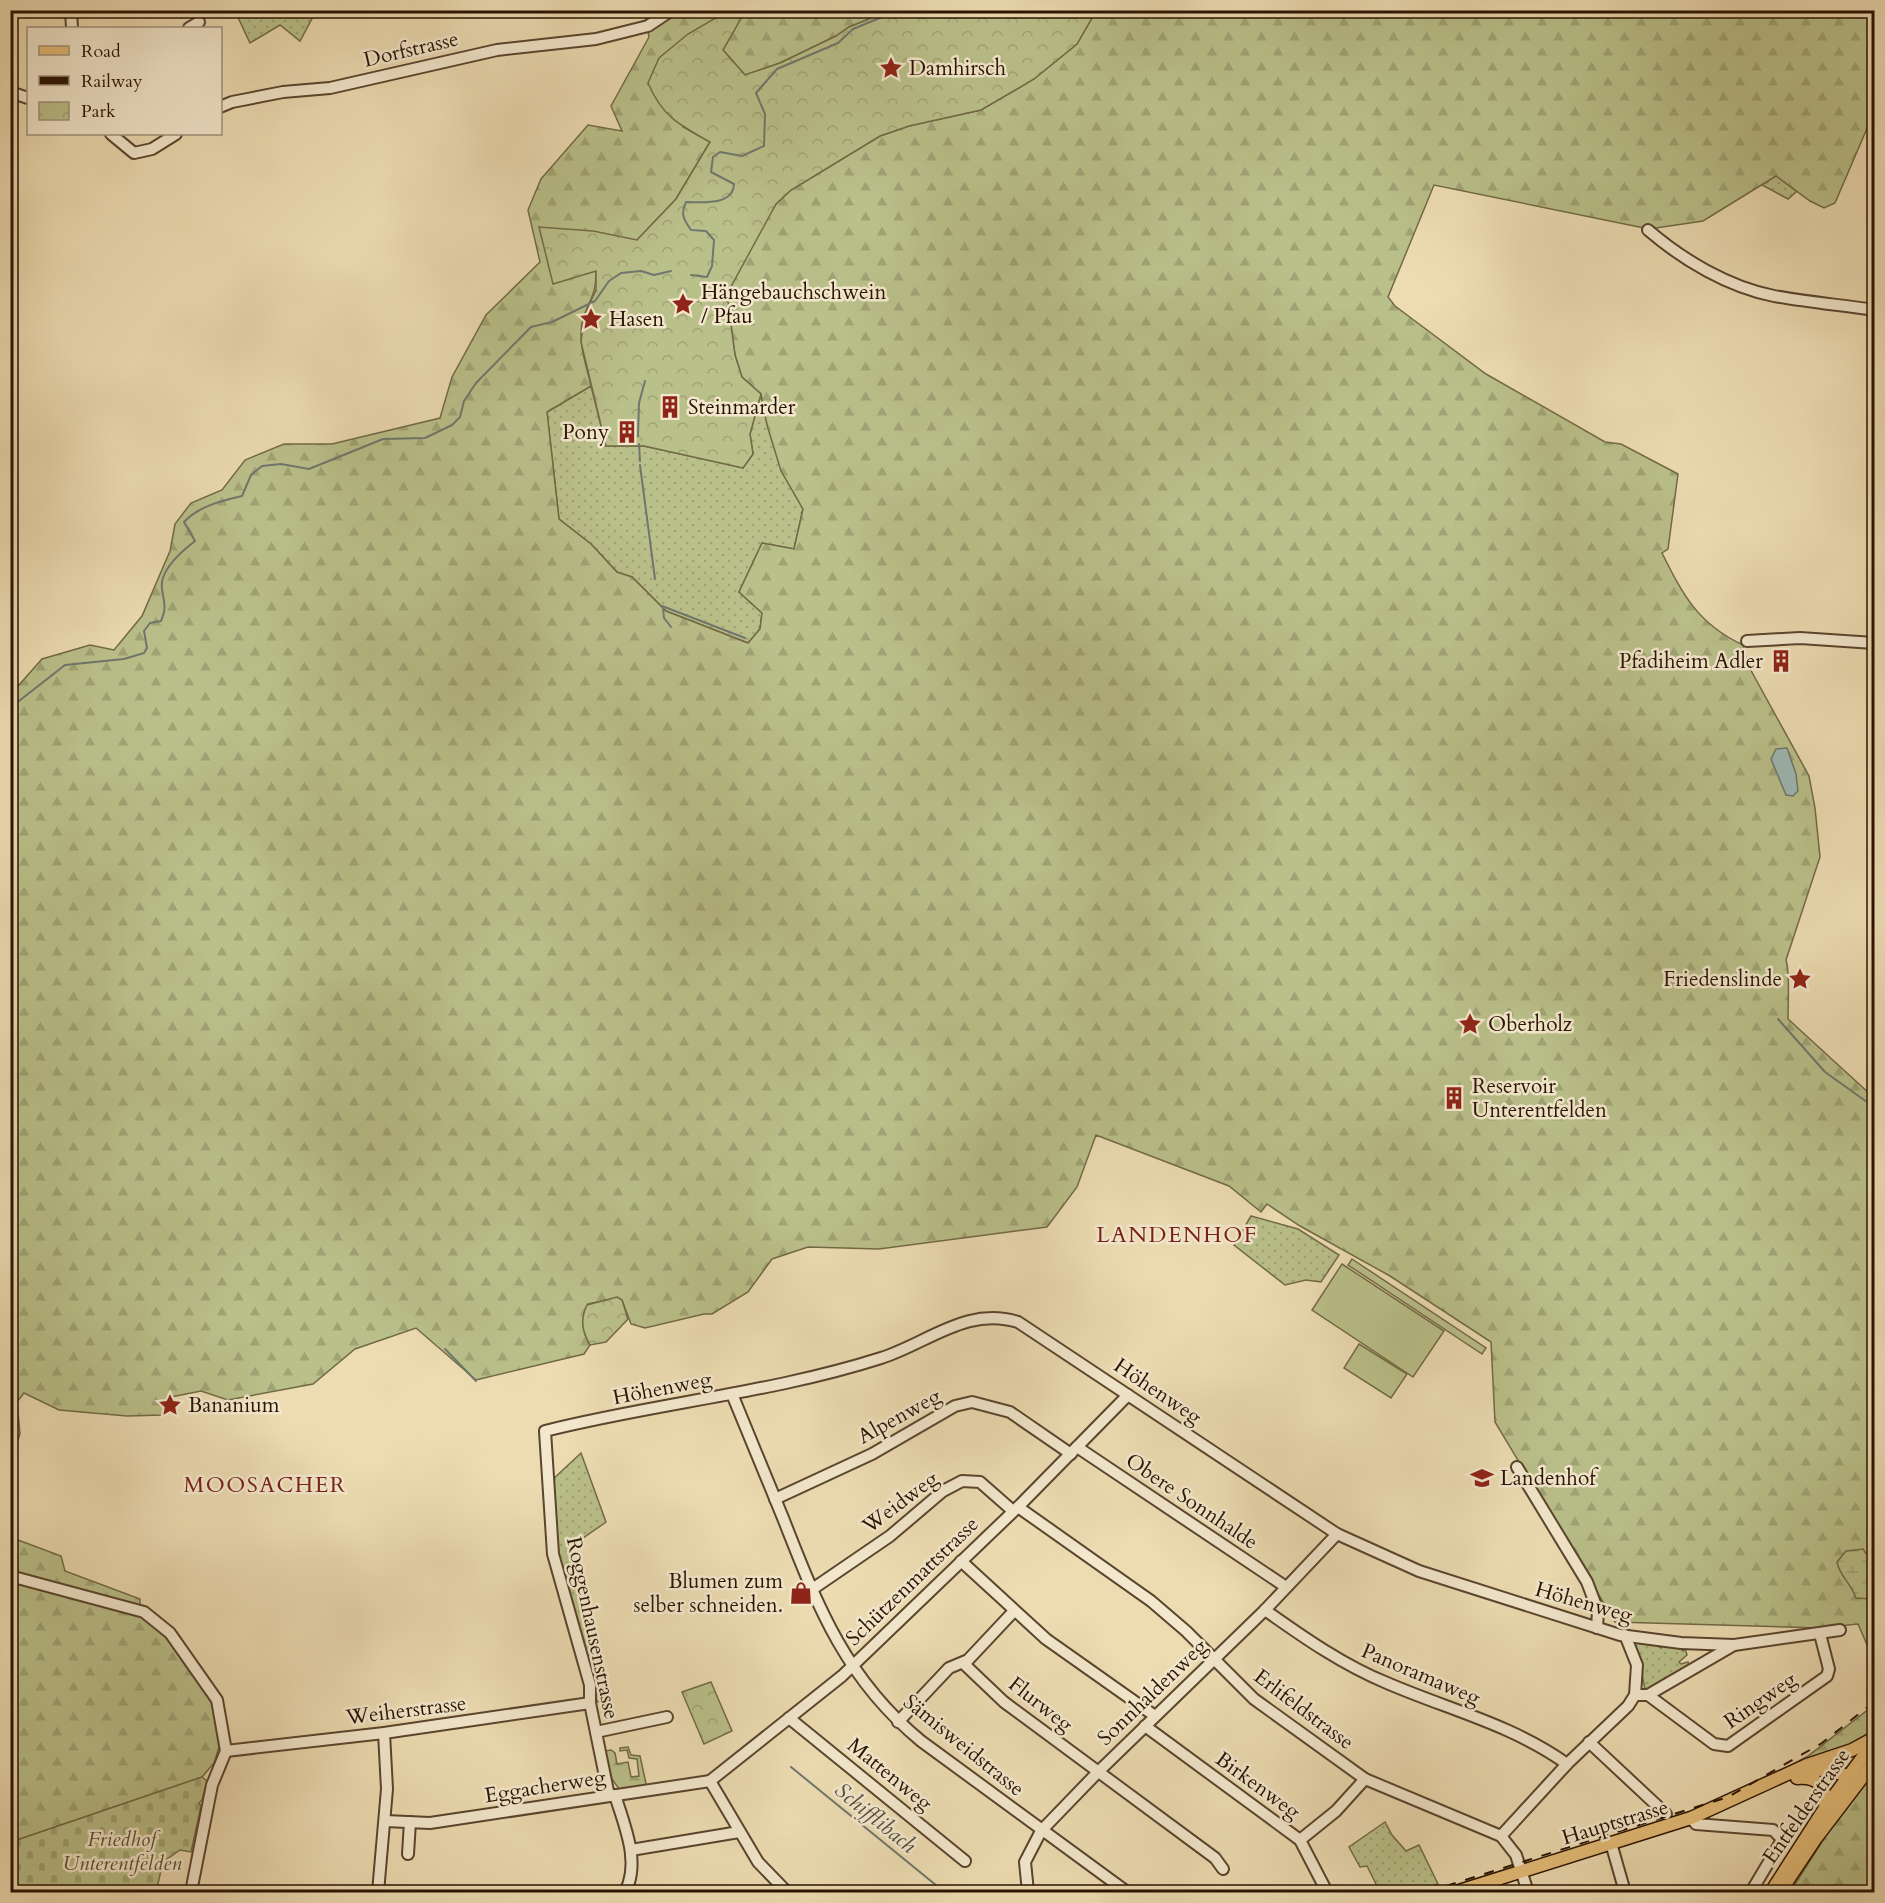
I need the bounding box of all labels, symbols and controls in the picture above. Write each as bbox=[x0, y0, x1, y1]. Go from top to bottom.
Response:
street label: Dorfstrasse bbox=[361, 25, 461, 74]
legend bbox=[27, 27, 222, 135]
text: Road bbox=[81, 39, 121, 64]
place label: Damhirsch bbox=[909, 54, 1007, 83]
place icon: Damhirsch bbox=[878, 55, 904, 81]
text: Railway bbox=[81, 69, 143, 94]
text: Park bbox=[81, 99, 116, 124]
place label: Hängebauchschwein / Pfau bbox=[701, 278, 886, 331]
place icon: Hängebauchschwein / Pfau bbox=[670, 291, 696, 317]
place label: Hasen bbox=[609, 305, 664, 334]
place icon: Hasen bbox=[578, 306, 604, 332]
place label: Steinmarder bbox=[688, 393, 796, 422]
building icon: Steinmarder bbox=[657, 394, 683, 420]
place label: Pony bbox=[562, 418, 609, 447]
building icon: Pony bbox=[614, 419, 640, 445]
place label: Pfadiheim Adler bbox=[1619, 647, 1763, 676]
building icon: Pfadiheim Adler bbox=[1768, 648, 1794, 674]
place label: Friedenslinde bbox=[1663, 965, 1782, 994]
place icon: Friedenslinde bbox=[1787, 966, 1813, 992]
place label: Oberholz bbox=[1488, 1010, 1573, 1039]
place icon: Oberholz bbox=[1457, 1011, 1483, 1037]
place label: Reservoir Unterentfelden bbox=[1472, 1072, 1607, 1125]
building icon: Reservoir Unterentfelden bbox=[1441, 1085, 1467, 1111]
district label: LANDENHOF bbox=[1096, 1220, 1258, 1250]
street label: Höhenweg bbox=[1108, 1351, 1207, 1432]
street label: Höhenweg bbox=[610, 1365, 714, 1412]
street label: Alpenweg bbox=[852, 1382, 946, 1451]
place label: Bananium bbox=[188, 1391, 280, 1420]
place icon: Bananium bbox=[157, 1392, 183, 1418]
street label: Obere Sonnhalde bbox=[1120, 1446, 1264, 1557]
street label: Weidweg bbox=[856, 1464, 944, 1541]
place label: Landenhof bbox=[1500, 1464, 1599, 1493]
school or university icon: Landenhof bbox=[1469, 1465, 1495, 1491]
district label: MOOSACHER bbox=[184, 1470, 346, 1500]
street label: Schützenmattstrasse bbox=[839, 1510, 985, 1652]
street label: Roggenhausenstrasse bbox=[559, 1534, 626, 1722]
place label: Blumen zum selber schneiden. bbox=[634, 1567, 783, 1620]
street label: Höhenweg bbox=[1532, 1575, 1636, 1630]
shop icon: Blumen zum selber schneiden. bbox=[788, 1580, 814, 1606]
street label: Sonnhaldenweg bbox=[1091, 1632, 1214, 1752]
street label: Panoramaweg bbox=[1357, 1636, 1485, 1713]
street label: Erlifeldstrasse bbox=[1248, 1662, 1360, 1757]
street label: Ringweg bbox=[1718, 1665, 1803, 1736]
street label: Flurweg bbox=[1002, 1670, 1079, 1739]
street label: Sämisweidstrasse bbox=[897, 1688, 1030, 1803]
street label: Weiherstrasse bbox=[343, 1689, 468, 1732]
street label: Mattenweg bbox=[841, 1731, 939, 1818]
street label: Entfelderstrasse bbox=[1756, 1743, 1857, 1870]
street label: Birkenweg bbox=[1209, 1745, 1306, 1826]
street label: Eggacherweg bbox=[483, 1763, 608, 1810]
water label: Schifflibach bbox=[828, 1776, 923, 1860]
street label: Hauptstrasse bbox=[1558, 1793, 1672, 1852]
park label: Friedhof Unterentfelden bbox=[62, 1825, 182, 1878]

